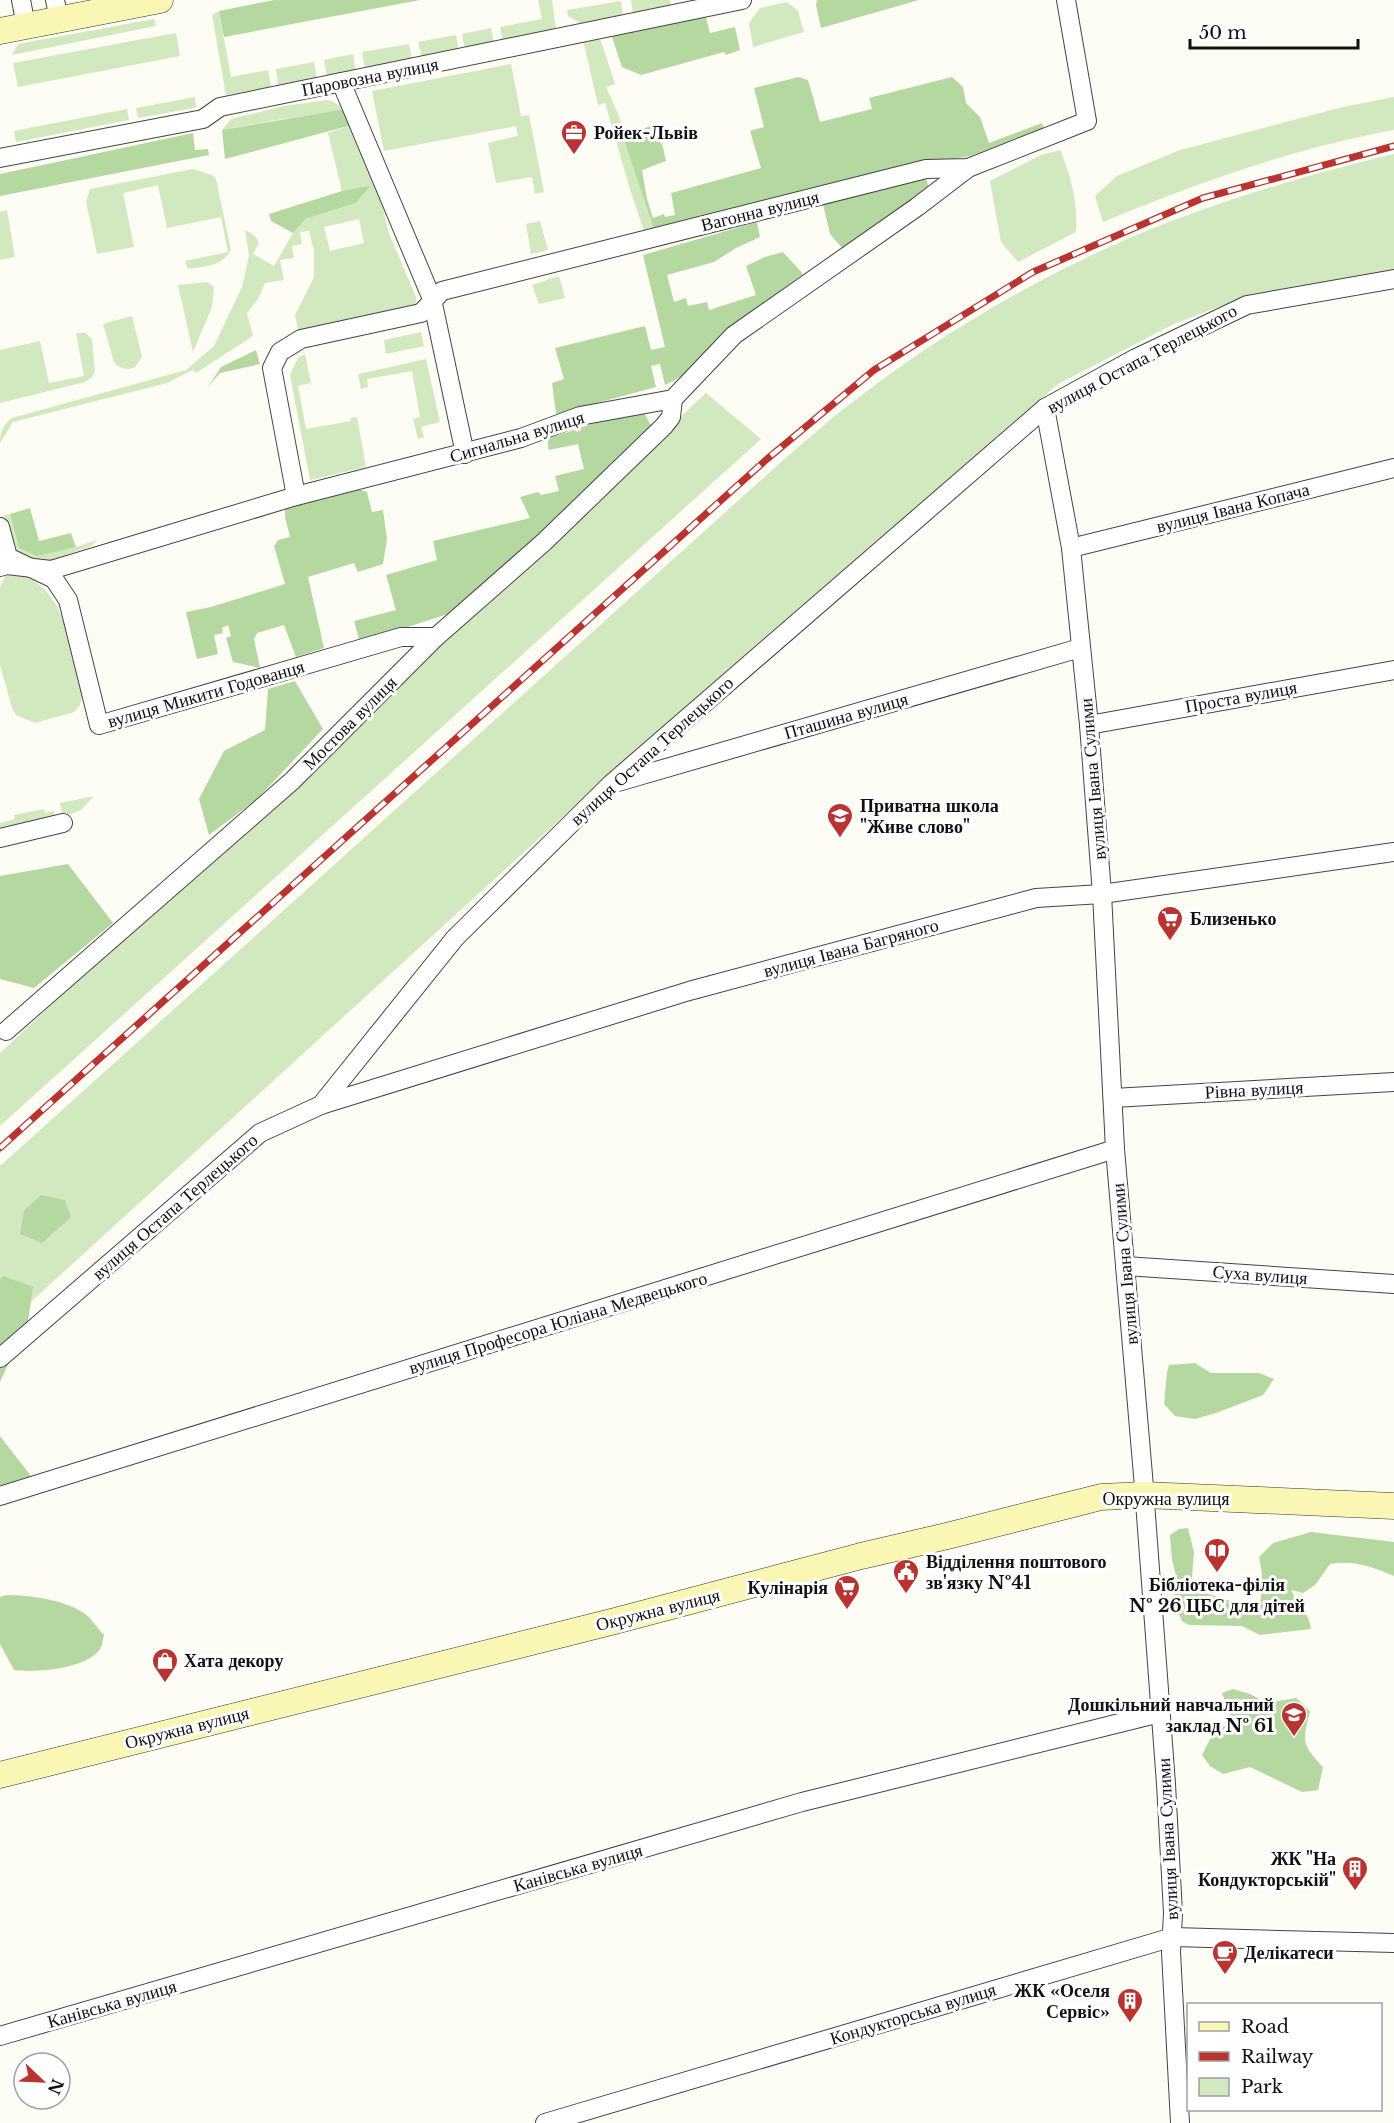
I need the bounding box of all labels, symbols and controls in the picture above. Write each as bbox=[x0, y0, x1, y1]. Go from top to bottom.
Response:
scale bar bbox=[1190, 12, 1358, 50]
text: 50 m bbox=[1199, 22, 1247, 44]
street label: Паровозна вулиця bbox=[300, 53, 440, 101]
office icon: Ройек-Львів bbox=[559, 118, 589, 156]
place label: Ройек-Львів bbox=[594, 122, 698, 144]
street label: Вагонна вулиця bbox=[699, 186, 821, 236]
street label: вулиця Остапа Терлецького bbox=[1043, 300, 1241, 418]
street label: Сигнальна вулиця bbox=[447, 406, 587, 468]
street label: вулиця Івана Копача bbox=[1154, 478, 1312, 538]
street label: вулиця Микити Годованця bbox=[105, 655, 307, 733]
street label: Мостова вулиця bbox=[298, 671, 402, 775]
street label: вулиця Остапа Терлецького bbox=[566, 672, 738, 830]
street label: Проста вулиця bbox=[1183, 676, 1299, 718]
street label: Пташина вулиця bbox=[781, 688, 911, 744]
street label: вулиця Івана Сулими bbox=[1075, 697, 1111, 861]
place label: Приватна школа "Живе слово" bbox=[860, 795, 999, 838]
school or university icon: Приватна школа "Живе слово" bbox=[825, 801, 855, 839]
supermarket icon: Близенько bbox=[1155, 904, 1185, 942]
place label: Близенько bbox=[1190, 908, 1276, 930]
street label: вулиця Івана Багряного bbox=[761, 914, 941, 982]
street label: Рівна вулиця bbox=[1204, 1076, 1304, 1104]
street label: вулиця Остапа Терлецького bbox=[88, 1129, 262, 1285]
street label: вулиця Івана Сулими bbox=[1107, 1182, 1143, 1346]
street label: Суха вулиця bbox=[1212, 1261, 1308, 1289]
street label: вулиця Професора Юліана Медвецького bbox=[406, 1267, 710, 1379]
street label: Окружна вулиця bbox=[1102, 1488, 1230, 1510]
library icon: Бібліотека-філія № 26 ЦБС для дітей bbox=[1202, 1536, 1232, 1574]
place label: Відділення поштового зв'язку №41 bbox=[926, 1551, 1107, 1594]
public building icon: Відділення поштового зв'язку №41 bbox=[891, 1557, 921, 1595]
supermarket icon: Кулінарія bbox=[832, 1573, 862, 1611]
place label: Бібліотека-філія № 26 ЦБС для дітей bbox=[1129, 1574, 1305, 1617]
place label: Кулінарія bbox=[748, 1577, 828, 1599]
street label: Окружна вулиця bbox=[594, 1584, 722, 1636]
shop icon: Хата декору bbox=[150, 1646, 180, 1684]
place label: Хата декору bbox=[184, 1650, 283, 1672]
place label: Дошкільний навчальний заклад № 61 bbox=[1068, 1694, 1274, 1737]
school or university icon: Дошкільний навчальний заклад № 61 bbox=[1279, 1700, 1309, 1738]
street label: Окружна вулиця bbox=[123, 1702, 251, 1754]
street label: вулиця Івана Сулими bbox=[1153, 1757, 1183, 1921]
street label: Канівська вулиця bbox=[511, 1839, 645, 1897]
place label: ЖК "На Кондукторській" bbox=[1198, 1848, 1336, 1891]
building icon: ЖК "На Кондукторській" bbox=[1340, 1854, 1370, 1892]
cafe icon: Делікатеси bbox=[1210, 1938, 1240, 1976]
place label: Делікатеси bbox=[1244, 1942, 1334, 1964]
street label: Канівська вулиця bbox=[45, 1975, 179, 2033]
street label: Кондукторська вулиця bbox=[827, 1978, 999, 2050]
place label: ЖК «Оселя Сервіс» bbox=[1014, 1980, 1110, 2023]
building icon: ЖК «Оселя Сервіс» bbox=[1115, 1986, 1145, 2024]
legend bbox=[1187, 2003, 1382, 2111]
text: Road bbox=[1241, 2016, 1289, 2038]
text: Railway bbox=[1241, 2046, 1314, 2068]
north arrow bbox=[12, 2051, 72, 2111]
text: N bbox=[44, 2076, 68, 2098]
text: Park bbox=[1241, 2076, 1283, 2098]

